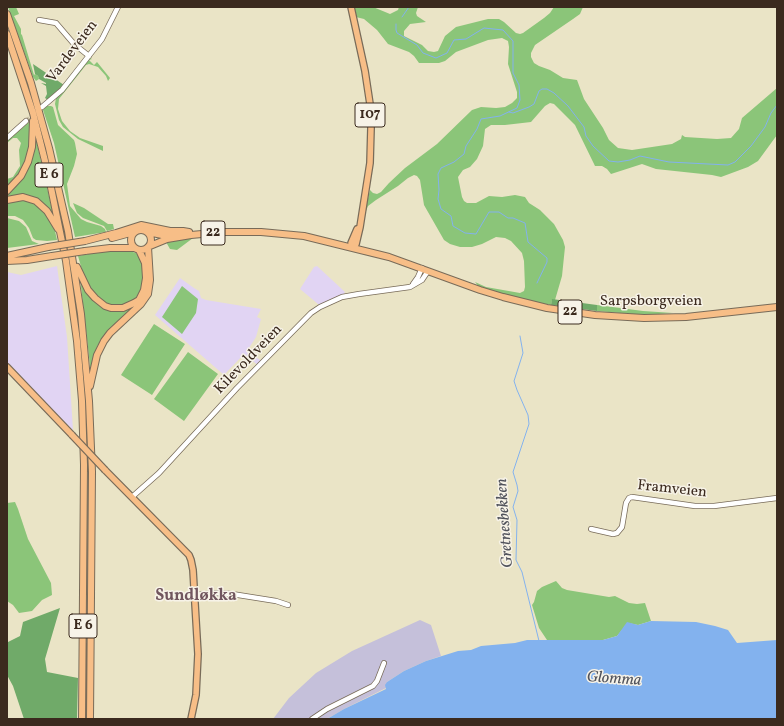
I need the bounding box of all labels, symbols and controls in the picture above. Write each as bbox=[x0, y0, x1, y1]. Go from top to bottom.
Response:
street label: Vardeveien bbox=[44, 17, 102, 87]
road number: 107 bbox=[355, 103, 385, 127]
road number: E 6 bbox=[35, 163, 63, 187]
road number: 22 bbox=[201, 221, 225, 245]
street label: Sarpsborgveien bbox=[600, 293, 702, 311]
road number: 22 bbox=[558, 300, 582, 324]
street label: Kilevoldveien bbox=[211, 321, 287, 399]
street label: Framveien bbox=[636, 477, 708, 503]
water label: Gretnesbekken bbox=[493, 478, 519, 568]
district label: Sundløkka bbox=[155, 587, 237, 607]
road number: E 6 bbox=[69, 614, 97, 638]
water label: Glomma bbox=[586, 669, 642, 691]

